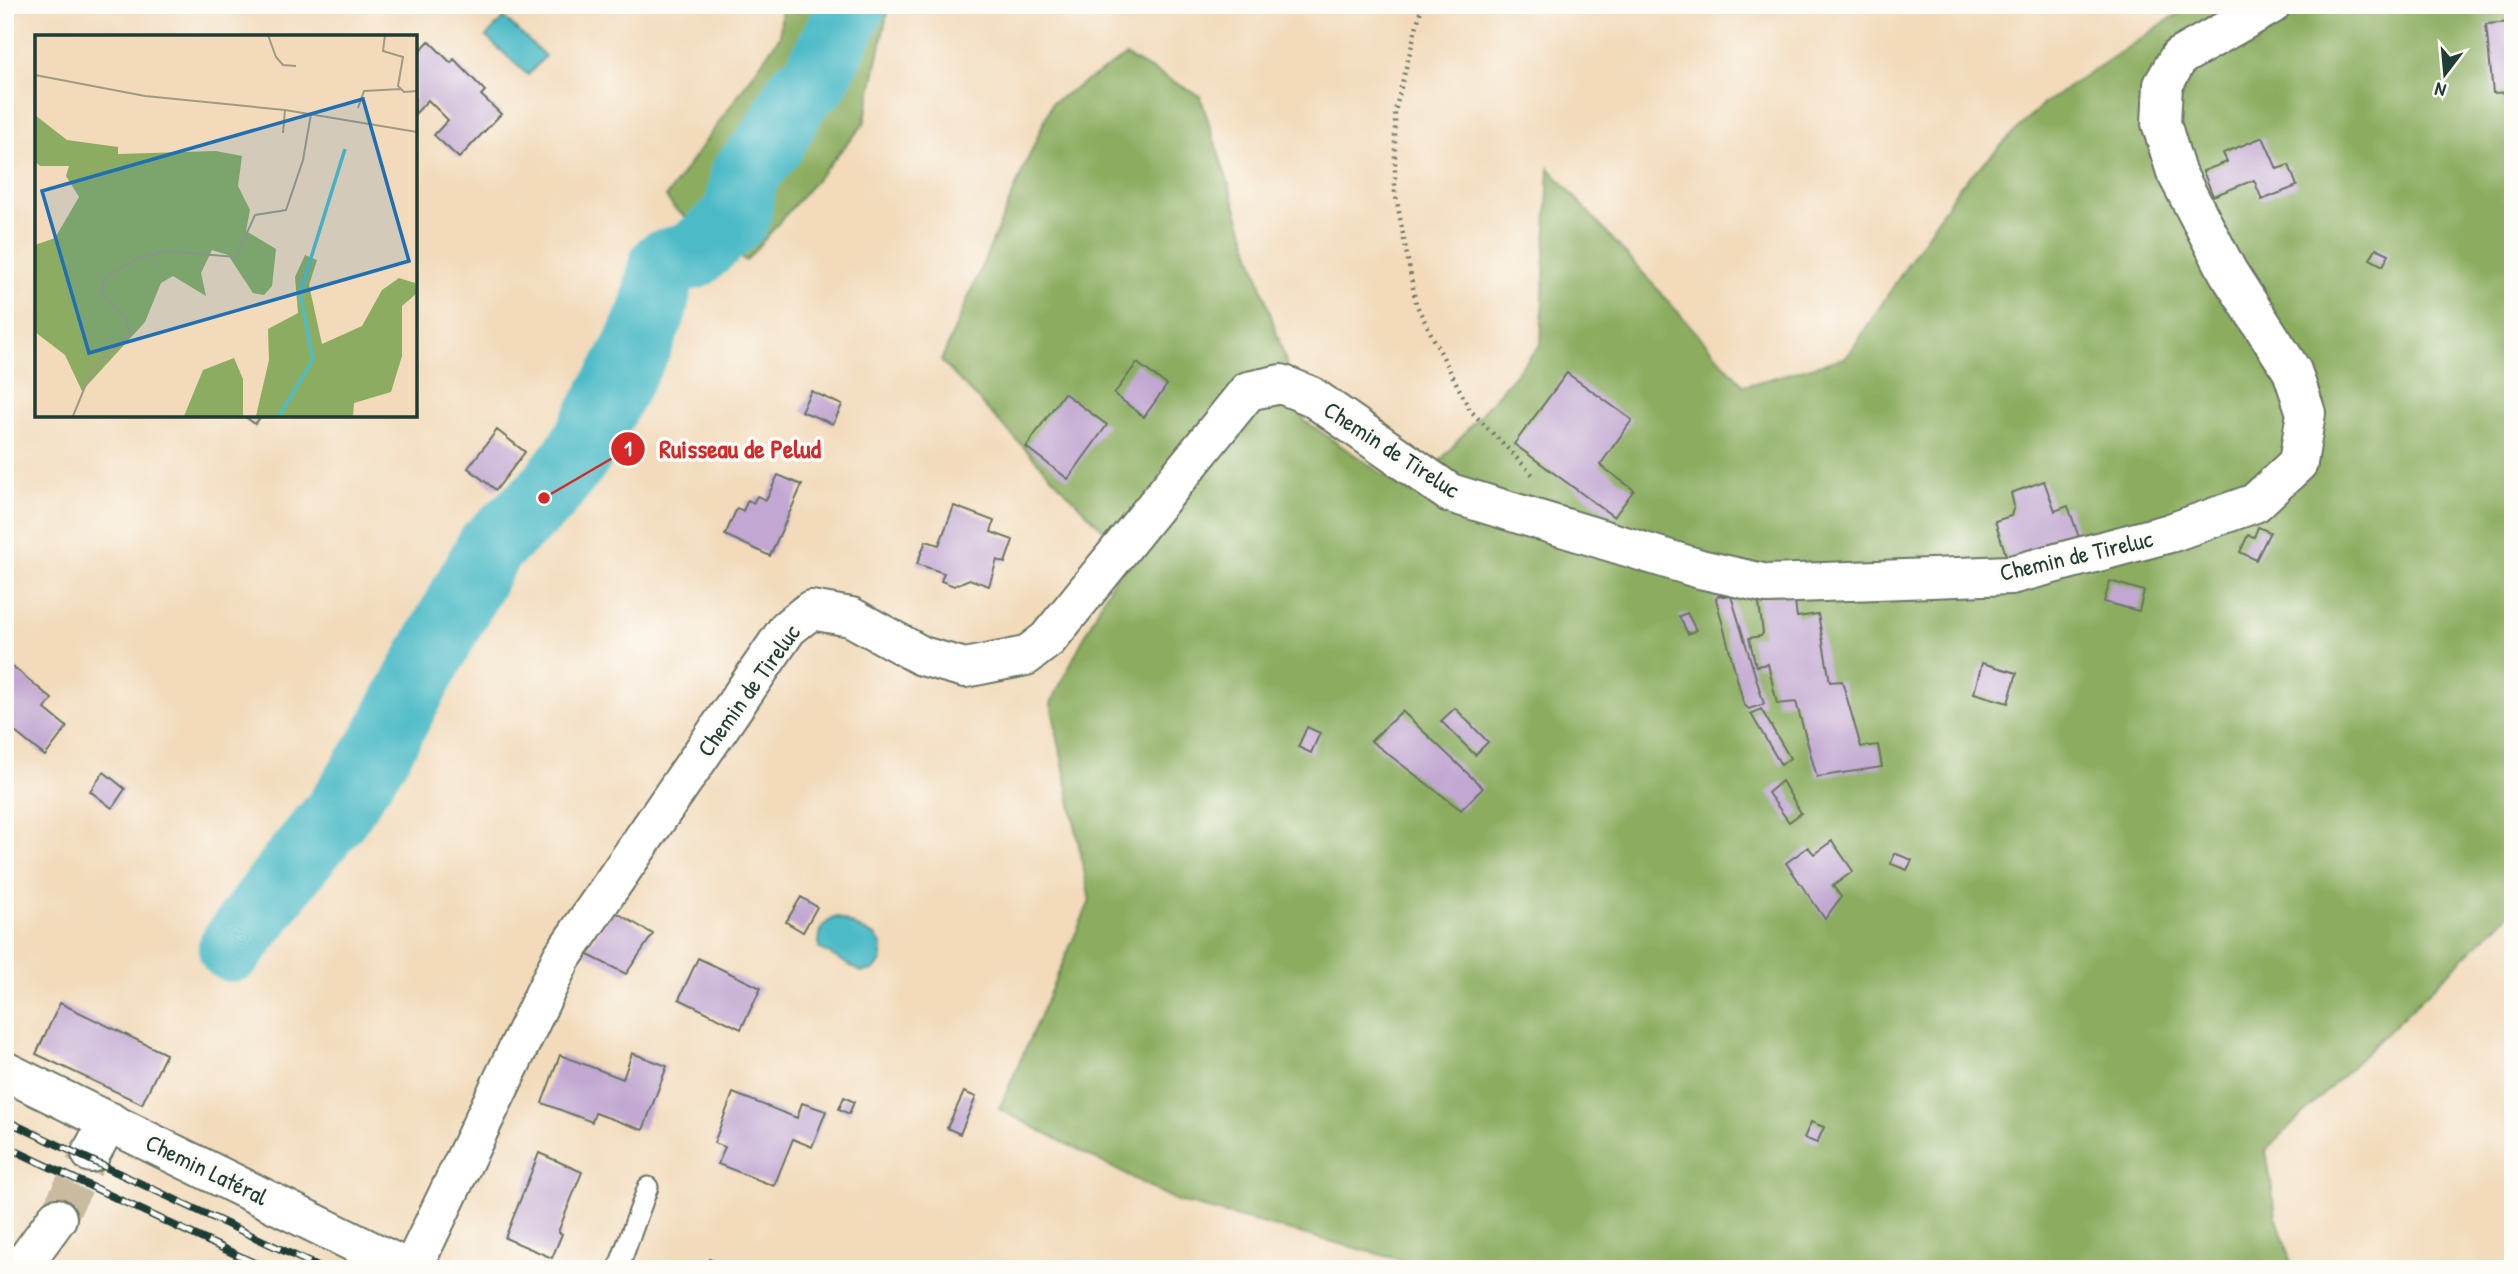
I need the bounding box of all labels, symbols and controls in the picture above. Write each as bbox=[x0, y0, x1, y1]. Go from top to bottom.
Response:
inset map bbox=[35, 35, 416, 416]
north arrow bbox=[2410, 38, 2480, 108]
text: N bbox=[2432, 76, 2449, 104]
street label: Chemin de Tireluc bbox=[1318, 393, 1467, 505]
callout: Ruisseau de Pelud bbox=[610, 425, 835, 472]
text: Ruisseau de Pelud bbox=[659, 431, 822, 466]
text: 1 bbox=[624, 434, 632, 463]
street label: Chemin de Tireluc bbox=[1996, 522, 2156, 588]
street label: Chemin de Tireluc bbox=[689, 617, 807, 763]
street label: Chemin Latéral bbox=[141, 1126, 274, 1213]

